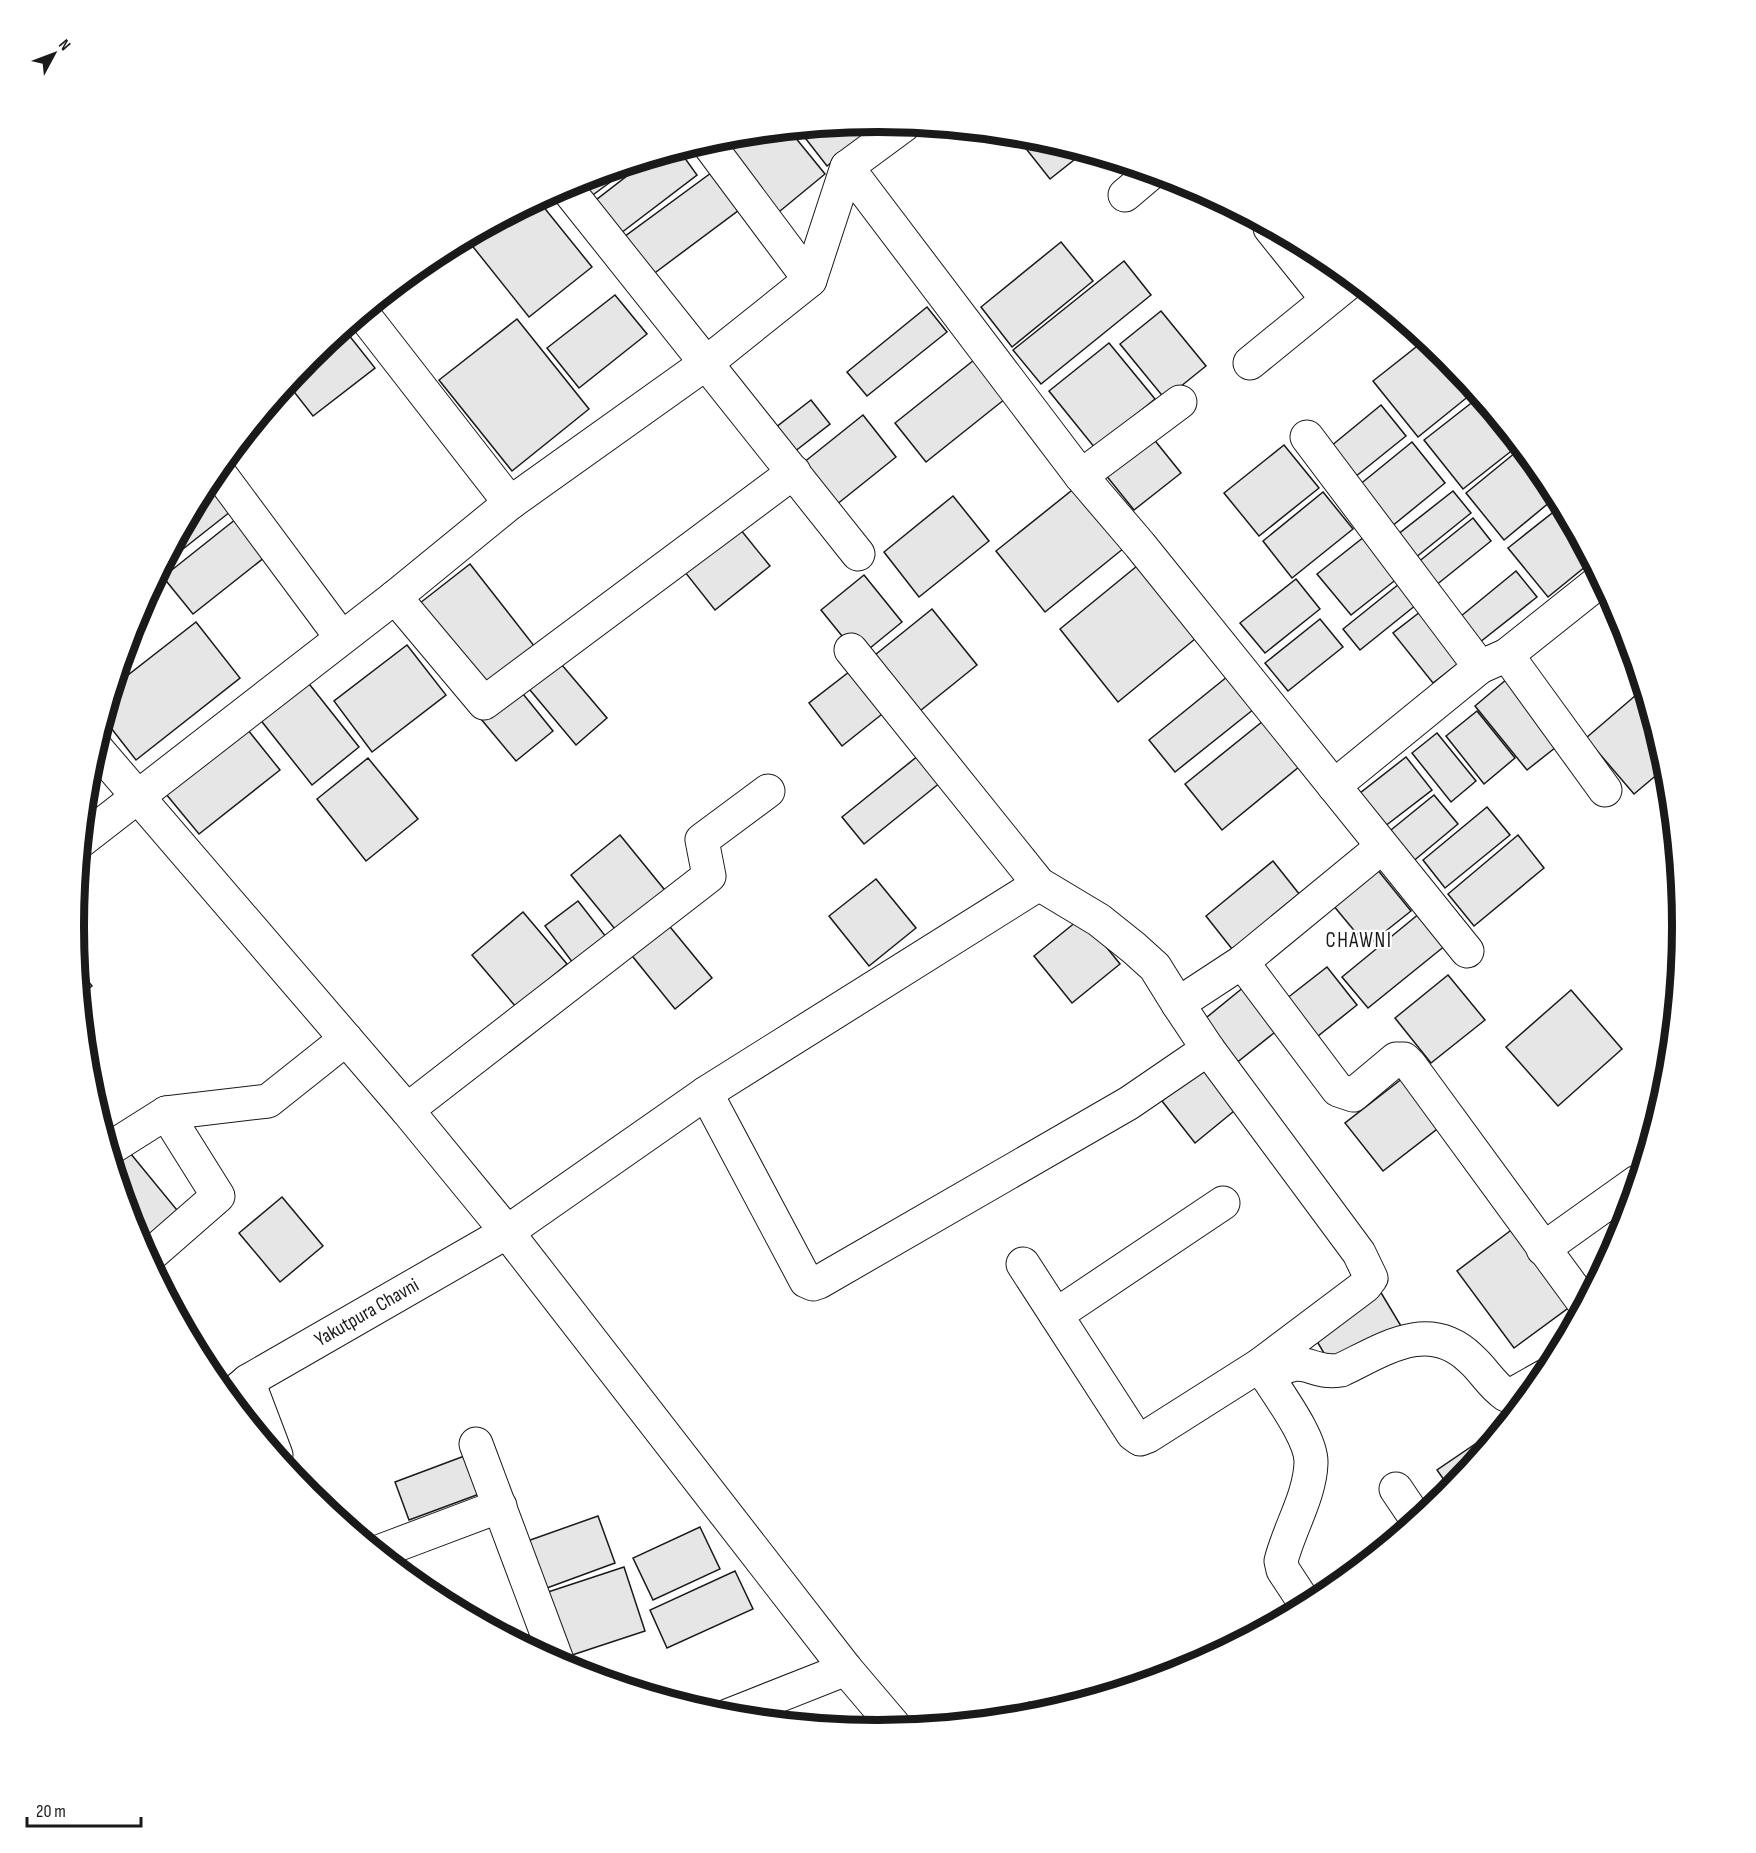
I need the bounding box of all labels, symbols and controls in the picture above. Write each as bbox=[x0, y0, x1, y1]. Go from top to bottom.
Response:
north arrow bbox=[24, 24, 84, 84]
text: N bbox=[54, 36, 74, 55]
district label: CHAWNI bbox=[1326, 928, 1392, 953]
street label: Yakutpura Chavni bbox=[311, 1273, 423, 1352]
scale bar bbox=[27, 1790, 141, 1828]
text: 20 m bbox=[36, 1801, 66, 1822]

